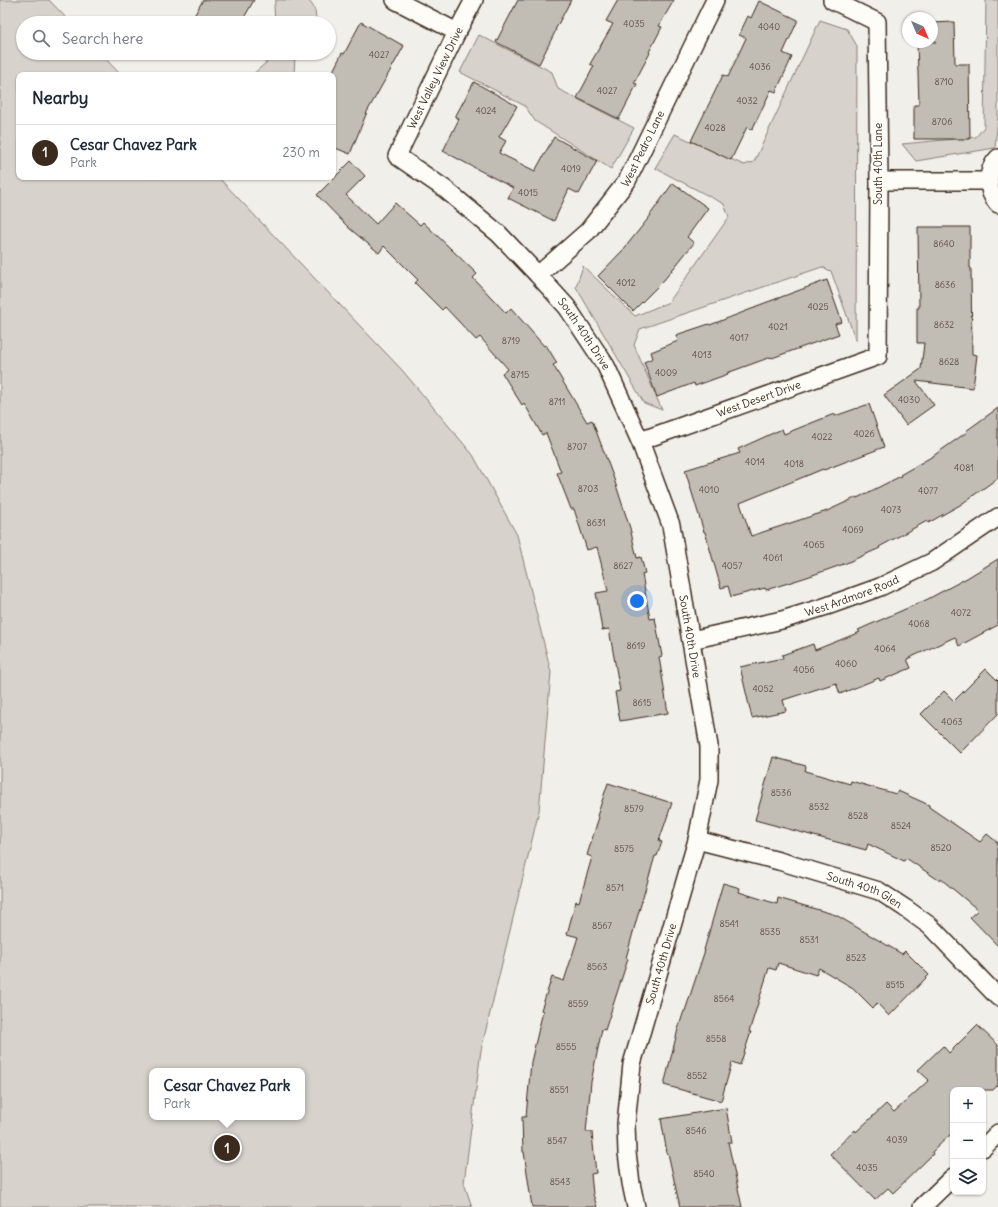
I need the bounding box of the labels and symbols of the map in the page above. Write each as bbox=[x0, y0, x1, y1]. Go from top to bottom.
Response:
north arrow bbox=[902, 12, 938, 48]
house number: 4035 bbox=[623, 18, 645, 29]
house number: 4040 bbox=[758, 21, 780, 32]
street label: West Valley View Drive bbox=[404, 25, 466, 131]
house number: 4027 bbox=[369, 49, 390, 60]
house number: 4036 bbox=[749, 61, 771, 72]
house number: 8710 bbox=[934, 76, 954, 87]
house number: 4027 bbox=[597, 85, 618, 96]
house number: 4032 bbox=[736, 95, 758, 106]
house number: 4024 bbox=[475, 105, 497, 116]
street label: West Pedro Lane bbox=[618, 108, 667, 190]
house number: 8706 bbox=[932, 116, 952, 127]
house number: 4028 bbox=[704, 122, 726, 133]
street label: South 40th Lane bbox=[871, 123, 885, 205]
house number: 4019 bbox=[561, 163, 581, 174]
house number: 4015 bbox=[518, 187, 538, 198]
house number: 8640 bbox=[933, 238, 955, 249]
house number: 4012 bbox=[616, 277, 636, 288]
house number: 8636 bbox=[935, 279, 955, 290]
street label: South 40th Drive bbox=[555, 295, 613, 372]
house number: 4025 bbox=[807, 301, 829, 312]
house number: 8632 bbox=[934, 319, 954, 330]
house number: 4021 bbox=[768, 321, 788, 332]
house number: 4017 bbox=[729, 332, 749, 343]
house number: 8719 bbox=[502, 335, 520, 346]
house number: 4013 bbox=[692, 349, 712, 360]
house number: 8628 bbox=[939, 356, 959, 367]
house number: 4009 bbox=[655, 367, 677, 378]
house number: 8715 bbox=[511, 369, 529, 380]
street label: West Desert Drive bbox=[715, 377, 803, 420]
house number: 4030 bbox=[898, 394, 920, 405]
house number: 8711 bbox=[549, 396, 565, 407]
house number: 4026 bbox=[853, 428, 875, 439]
house number: 4022 bbox=[812, 431, 833, 442]
house number: 8707 bbox=[567, 441, 587, 452]
house number: 4014 bbox=[745, 456, 765, 467]
house number: 4018 bbox=[784, 458, 804, 469]
house number: 4081 bbox=[954, 462, 974, 473]
house number: 8703 bbox=[578, 483, 598, 494]
house number: 4010 bbox=[699, 484, 719, 495]
house number: 4077 bbox=[918, 485, 938, 496]
house number: 4073 bbox=[881, 504, 901, 515]
house number: 8631 bbox=[587, 517, 605, 528]
house number: 4069 bbox=[842, 524, 864, 535]
house number: 4065 bbox=[803, 539, 825, 550]
house number: 4061 bbox=[763, 552, 783, 563]
house number: 8627 bbox=[613, 560, 633, 571]
house number: 4057 bbox=[722, 560, 743, 571]
street label: West Ardmore Road bbox=[803, 572, 902, 619]
your location bbox=[627, 591, 647, 611]
street label: South 40th Drive bbox=[676, 594, 704, 679]
house number: 4072 bbox=[951, 607, 971, 618]
house number: 4068 bbox=[908, 618, 930, 629]
house number: 8619 bbox=[626, 640, 646, 651]
house number: 4064 bbox=[874, 643, 896, 654]
house number: 4060 bbox=[835, 658, 857, 669]
house number: 4056 bbox=[793, 664, 815, 675]
house number: 4052 bbox=[752, 683, 774, 694]
house number: 8615 bbox=[632, 697, 652, 708]
house number: 4063 bbox=[941, 716, 963, 727]
house number: 8536 bbox=[771, 787, 791, 798]
house number: 8532 bbox=[809, 801, 829, 812]
house number: 8579 bbox=[624, 803, 644, 814]
house number: 8528 bbox=[848, 810, 868, 821]
house number: 8524 bbox=[891, 820, 911, 831]
house number: 8520 bbox=[930, 842, 952, 853]
house number: 8575 bbox=[614, 843, 634, 854]
street label: South 40th Glen bbox=[825, 869, 905, 911]
house number: 8571 bbox=[606, 882, 624, 893]
house number: 8541 bbox=[719, 918, 739, 929]
house number: 8567 bbox=[592, 920, 613, 931]
street label: South 40th Drive bbox=[643, 922, 679, 1006]
house number: 8535 bbox=[760, 926, 780, 937]
house number: 8531 bbox=[800, 934, 818, 945]
house number: 8523 bbox=[846, 952, 866, 963]
house number: 8563 bbox=[587, 961, 607, 972]
house number: 8515 bbox=[885, 979, 905, 990]
house number: 8564 bbox=[714, 993, 734, 1004]
house number: 8559 bbox=[568, 998, 588, 1009]
house number: 8558 bbox=[706, 1033, 726, 1044]
house number: 8555 bbox=[556, 1041, 576, 1052]
house number: 8552 bbox=[687, 1070, 707, 1081]
house number: 8551 bbox=[549, 1084, 569, 1095]
house number: 8546 bbox=[686, 1125, 706, 1136]
pin: 1 bbox=[214, 1133, 240, 1163]
house number: 4039 bbox=[886, 1134, 908, 1145]
house number: 8547 bbox=[547, 1135, 568, 1146]
house number: 4035 bbox=[856, 1162, 878, 1173]
house number: 8540 bbox=[693, 1168, 715, 1179]
house number: 8543 bbox=[550, 1176, 570, 1187]

